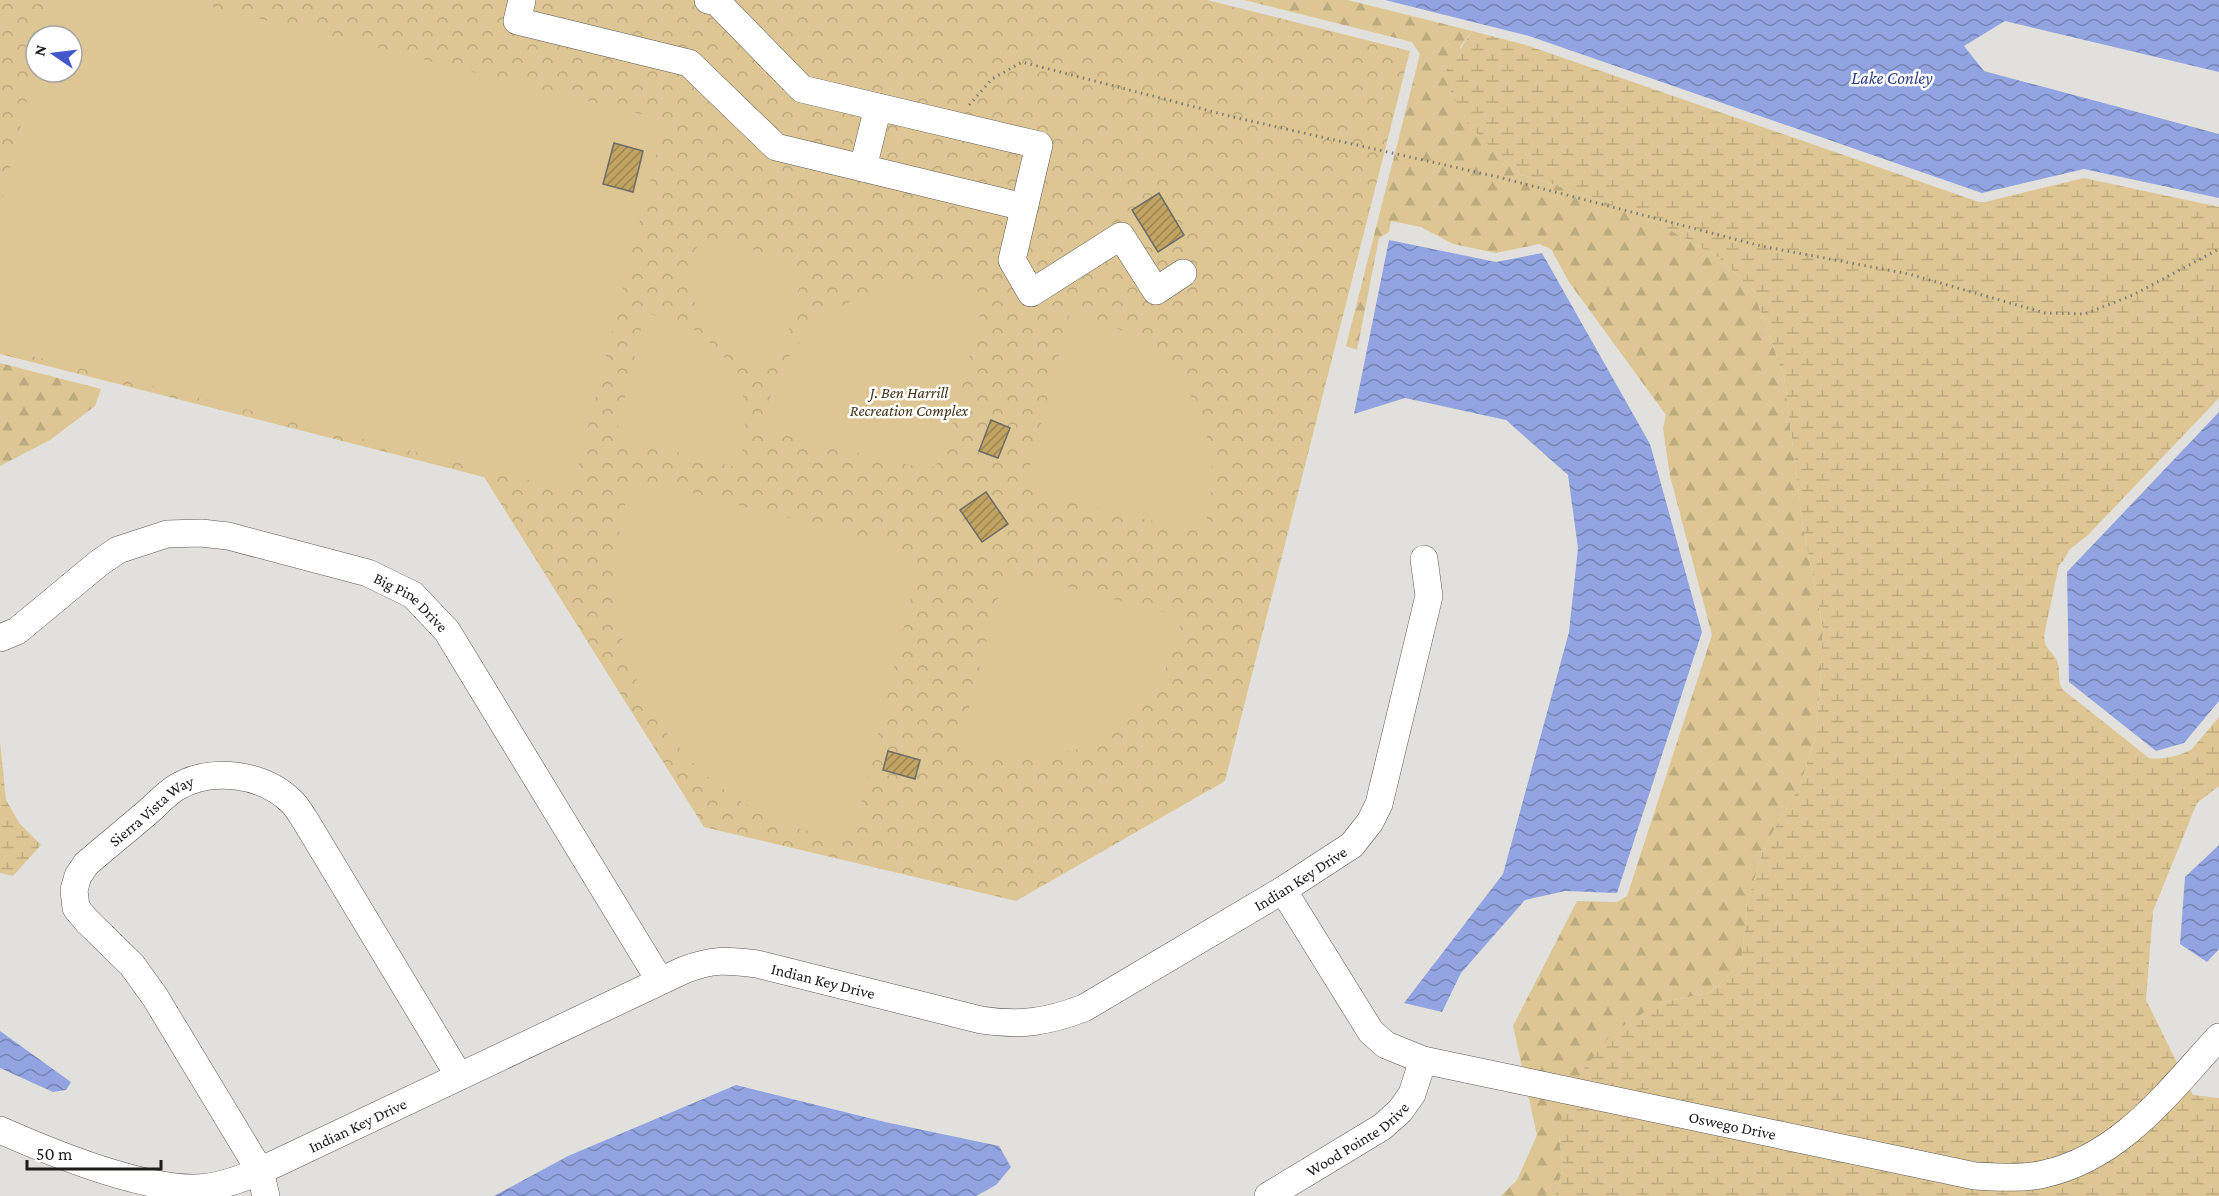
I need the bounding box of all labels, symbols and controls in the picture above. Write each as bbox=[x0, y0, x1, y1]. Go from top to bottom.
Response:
north arrow bbox=[24, 24, 84, 84]
text: N bbox=[30, 43, 50, 58]
water label: Lake Conley bbox=[1851, 68, 1933, 88]
park label: J. Ben Harrill Recreation Complex bbox=[850, 384, 968, 420]
street label: Big Pine Drive bbox=[371, 569, 452, 635]
street label: Sierra Vista Way bbox=[106, 772, 197, 849]
street label: Indian Key Drive bbox=[1251, 842, 1350, 914]
street label: Indian Key Drive bbox=[770, 959, 877, 1002]
street label: Indian Key Drive bbox=[306, 1094, 409, 1155]
street label: Wood Pointe Drive bbox=[1303, 1099, 1412, 1179]
street label: Oswego Drive bbox=[1687, 1108, 1778, 1142]
scale bar bbox=[27, 1133, 160, 1171]
text: 50 m bbox=[36, 1144, 73, 1164]

